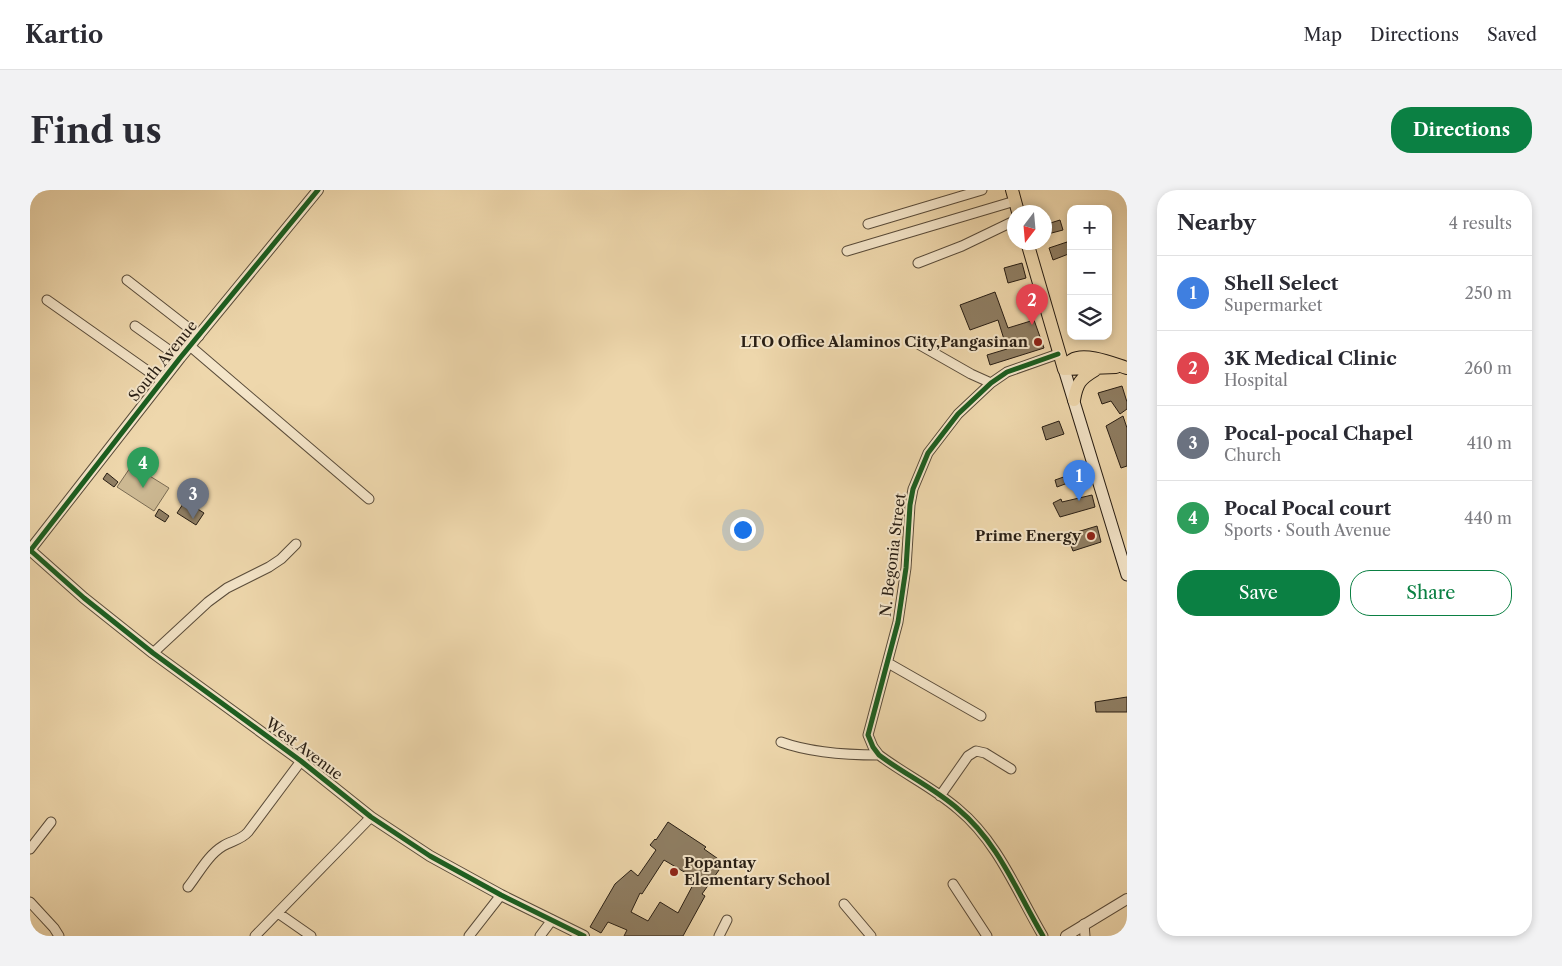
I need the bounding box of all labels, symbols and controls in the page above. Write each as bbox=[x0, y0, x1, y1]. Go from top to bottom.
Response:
text: Kartio bbox=[25, 20, 103, 49]
text: Map bbox=[1303, 24, 1342, 46]
text: Directions bbox=[1370, 24, 1459, 46]
text: Saved bbox=[1487, 24, 1537, 46]
button: Directions bbox=[1391, 107, 1532, 153]
text: Find us bbox=[30, 109, 162, 152]
north arrow bbox=[1007, 205, 1052, 250]
map controls bbox=[1067, 205, 1112, 340]
button: + bbox=[1067, 205, 1112, 250]
text: Nearby bbox=[1177, 210, 1256, 235]
text: 4 results bbox=[1449, 213, 1512, 233]
button: − bbox=[1067, 250, 1112, 295]
text: Shell Select bbox=[1224, 272, 1338, 295]
text: 1 bbox=[1189, 283, 1197, 303]
text: 250 m bbox=[1465, 283, 1512, 303]
pin: 2 bbox=[1016, 284, 1048, 325]
button: layers bbox=[1067, 295, 1112, 340]
text: Supermarket bbox=[1224, 295, 1322, 315]
street label: South Avenue bbox=[124, 316, 201, 405]
place label: LTO Office Alaminos City,Pangasinan bbox=[740, 332, 1029, 351]
marker: LTO Office Alaminos City,Pangasinan bbox=[1032, 336, 1044, 348]
text: 3K Medical Clinic bbox=[1224, 347, 1397, 370]
text: 2 bbox=[1188, 358, 1198, 378]
text: 260 m bbox=[1464, 358, 1512, 378]
text: Hospital bbox=[1224, 370, 1288, 390]
text: Pocal-pocal Chapel bbox=[1224, 422, 1413, 445]
text: 3 bbox=[1188, 433, 1198, 453]
text: 410 m bbox=[1467, 433, 1512, 453]
text: Church bbox=[1224, 445, 1281, 465]
pin: 4 bbox=[127, 447, 159, 488]
pin: 1 bbox=[1063, 460, 1095, 501]
pin: 3 bbox=[177, 478, 209, 519]
street label: N. Begonia Street bbox=[876, 491, 910, 618]
text: Pocal Pocal court bbox=[1224, 497, 1391, 520]
text: 4 bbox=[1188, 508, 1198, 528]
text: 440 m bbox=[1464, 508, 1512, 528]
your location bbox=[730, 517, 756, 543]
text: Sports · South Avenue bbox=[1224, 520, 1391, 540]
place label: Prime Energy bbox=[975, 526, 1082, 545]
marker: Prime Energy bbox=[1085, 530, 1097, 542]
button: Save bbox=[1177, 570, 1340, 616]
button: Share bbox=[1350, 570, 1512, 616]
street label: West Avenue bbox=[261, 713, 347, 784]
place label: Popantay Elementary School bbox=[684, 853, 830, 889]
marker: Popantay Elementary School bbox=[668, 866, 680, 878]

